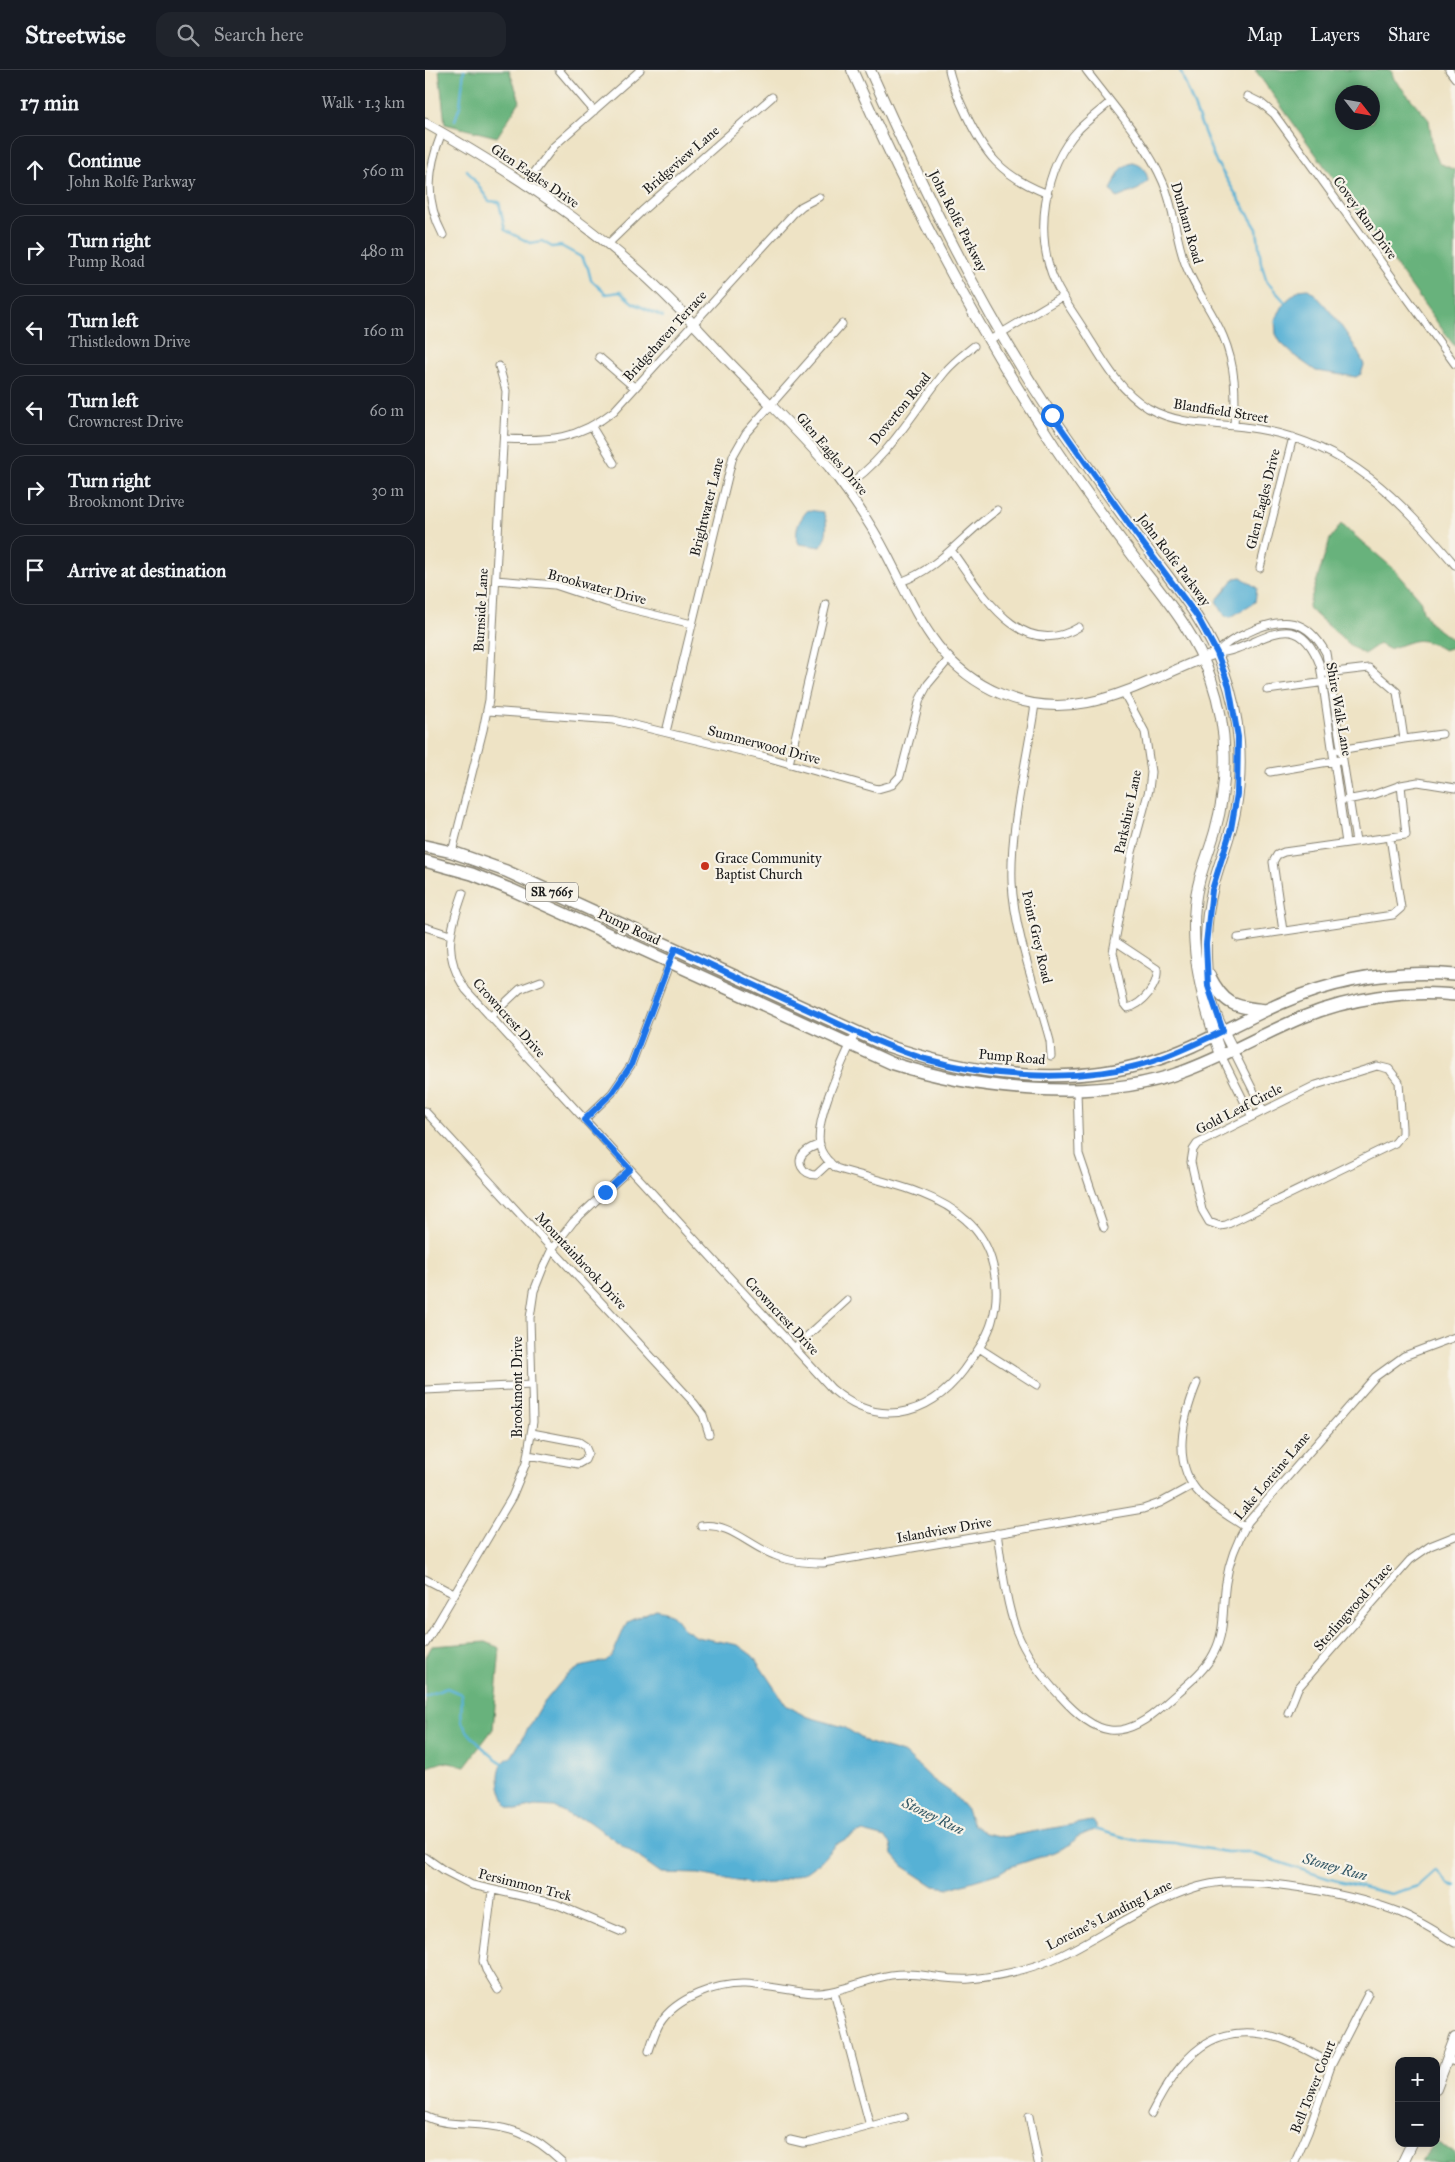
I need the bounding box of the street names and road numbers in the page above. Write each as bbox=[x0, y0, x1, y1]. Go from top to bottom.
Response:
street label: Bridgeview Lane bbox=[639, 122, 723, 198]
street label: Glen Eagles Drive bbox=[488, 140, 583, 212]
street label: John Rolfe Parkway bbox=[923, 166, 991, 275]
street label: Covey Run Drive bbox=[1329, 173, 1401, 263]
street label: Dunham Road bbox=[1167, 180, 1207, 266]
street label: Bridgehaven Terrace bbox=[620, 287, 710, 385]
street label: Doverton Road bbox=[866, 369, 934, 449]
street label: Blandfield Street bbox=[1172, 395, 1270, 427]
street label: Glen Eagles Drive bbox=[792, 409, 872, 499]
street label: Glen Eagles Drive bbox=[1242, 447, 1284, 551]
street label: Brightwater Lane bbox=[687, 456, 728, 558]
street label: John Rolfe Parkway bbox=[1132, 509, 1215, 611]
street label: Brookwater Drive bbox=[546, 566, 648, 608]
street label: Burnside Lane bbox=[470, 567, 492, 652]
street label: Shire Walk Lane bbox=[1322, 661, 1356, 758]
street label: Summerwood Drive bbox=[706, 722, 822, 768]
street label: Parkshire Lane bbox=[1111, 768, 1145, 856]
road number: SR 7665 bbox=[526, 882, 578, 902]
street label: Point Grey Road bbox=[1018, 889, 1056, 985]
street label: Pump Road bbox=[595, 905, 663, 949]
street label: Crowncrest Drive bbox=[469, 975, 549, 1061]
street label: Pump Road bbox=[978, 1046, 1046, 1068]
street label: Gold Leaf Circle bbox=[1193, 1080, 1285, 1138]
street label: Mountainbrook Drive bbox=[532, 1209, 631, 1313]
street label: Crowncrest Drive bbox=[741, 1273, 823, 1359]
street label: Brookmont Drive bbox=[509, 1336, 526, 1438]
street label: Lake Loreine Lane bbox=[1230, 1428, 1314, 1524]
street label: Islandview Drive bbox=[895, 1513, 993, 1547]
street label: Sterlingwood Trace bbox=[1310, 1559, 1396, 1655]
street label: Persimmon Trek bbox=[477, 1865, 574, 1905]
street label: Loreine's Landing Lane bbox=[1043, 1876, 1175, 1954]
street label: Bell Tower Court bbox=[1287, 2038, 1339, 2136]

